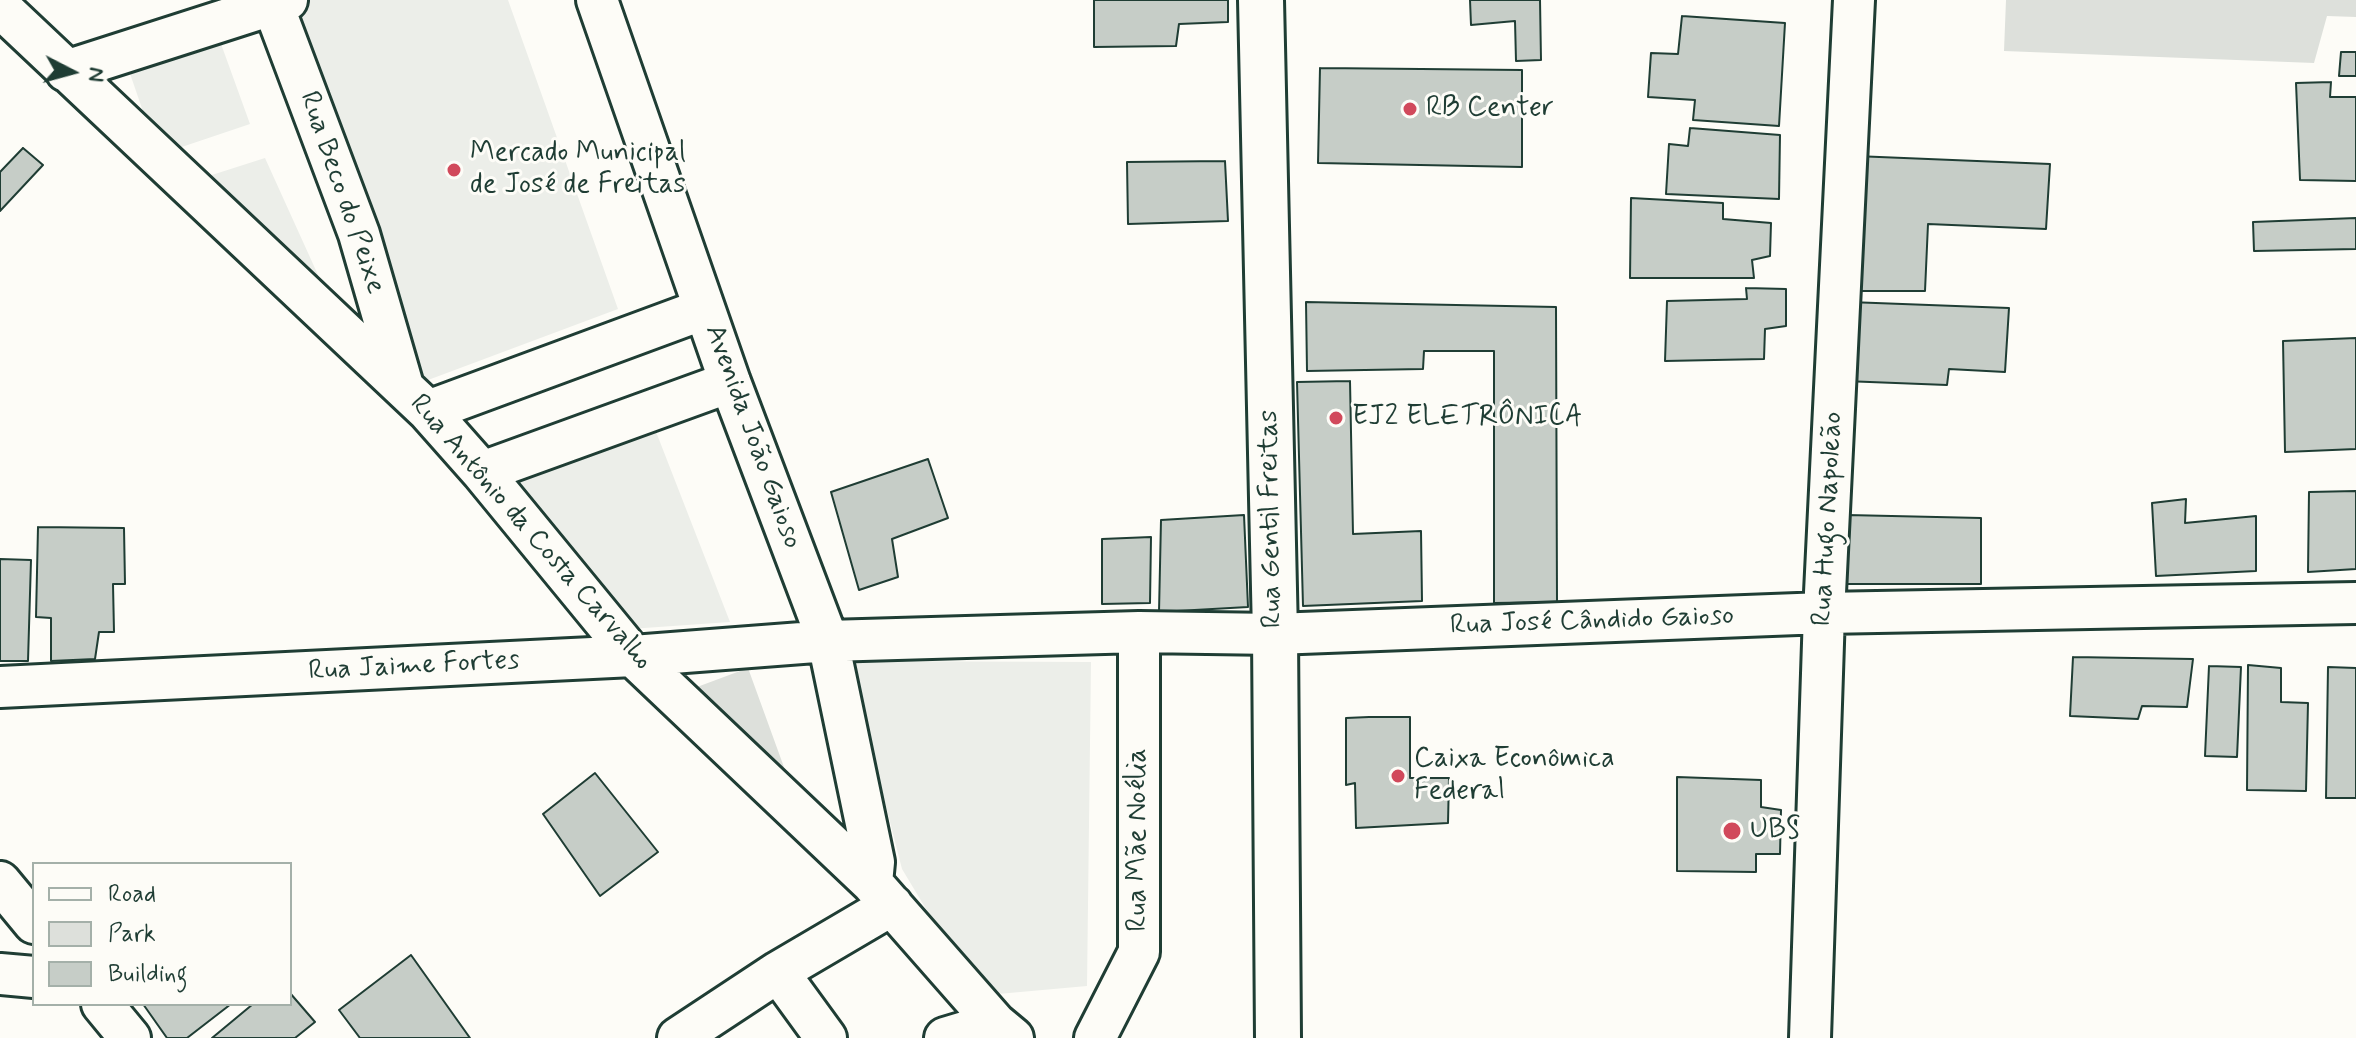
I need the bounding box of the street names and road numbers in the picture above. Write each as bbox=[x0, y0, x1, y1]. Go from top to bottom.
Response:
street label: Rua Beco do Peixe bbox=[291, 87, 391, 299]
street label: Avenida João Gaioso bbox=[696, 321, 808, 553]
street label: Rua Antônio da Costa Carvalho bbox=[401, 388, 659, 678]
street label: Rua Gentil Freitas bbox=[1253, 409, 1291, 629]
street label: Rua Hugo Napoleão bbox=[1807, 411, 1851, 627]
street label: Rua José Cândido Gaioso bbox=[1449, 600, 1735, 644]
street label: Rua Jaime Fortes bbox=[308, 645, 520, 689]
street label: Rua Mãe Noélia bbox=[1122, 748, 1156, 932]

